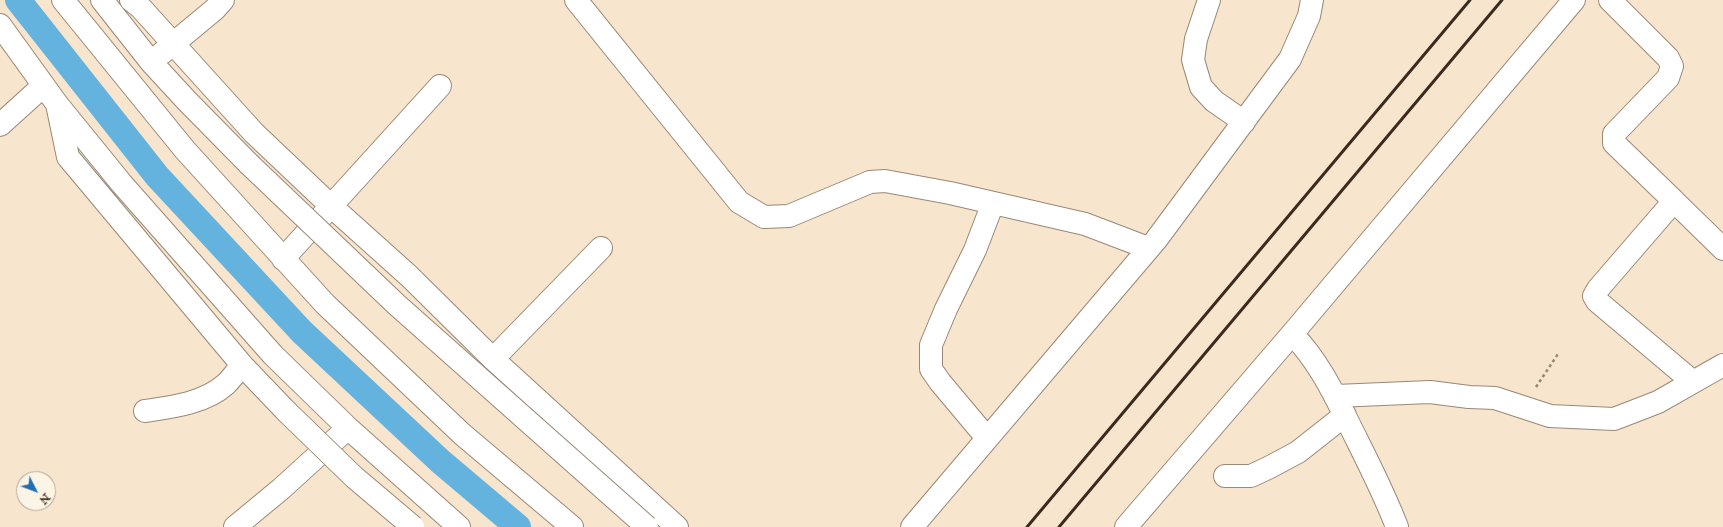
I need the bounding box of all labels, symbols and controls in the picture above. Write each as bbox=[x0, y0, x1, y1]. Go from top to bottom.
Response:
north arrow bbox=[16, 471, 56, 511]
text: N bbox=[36, 491, 53, 507]

